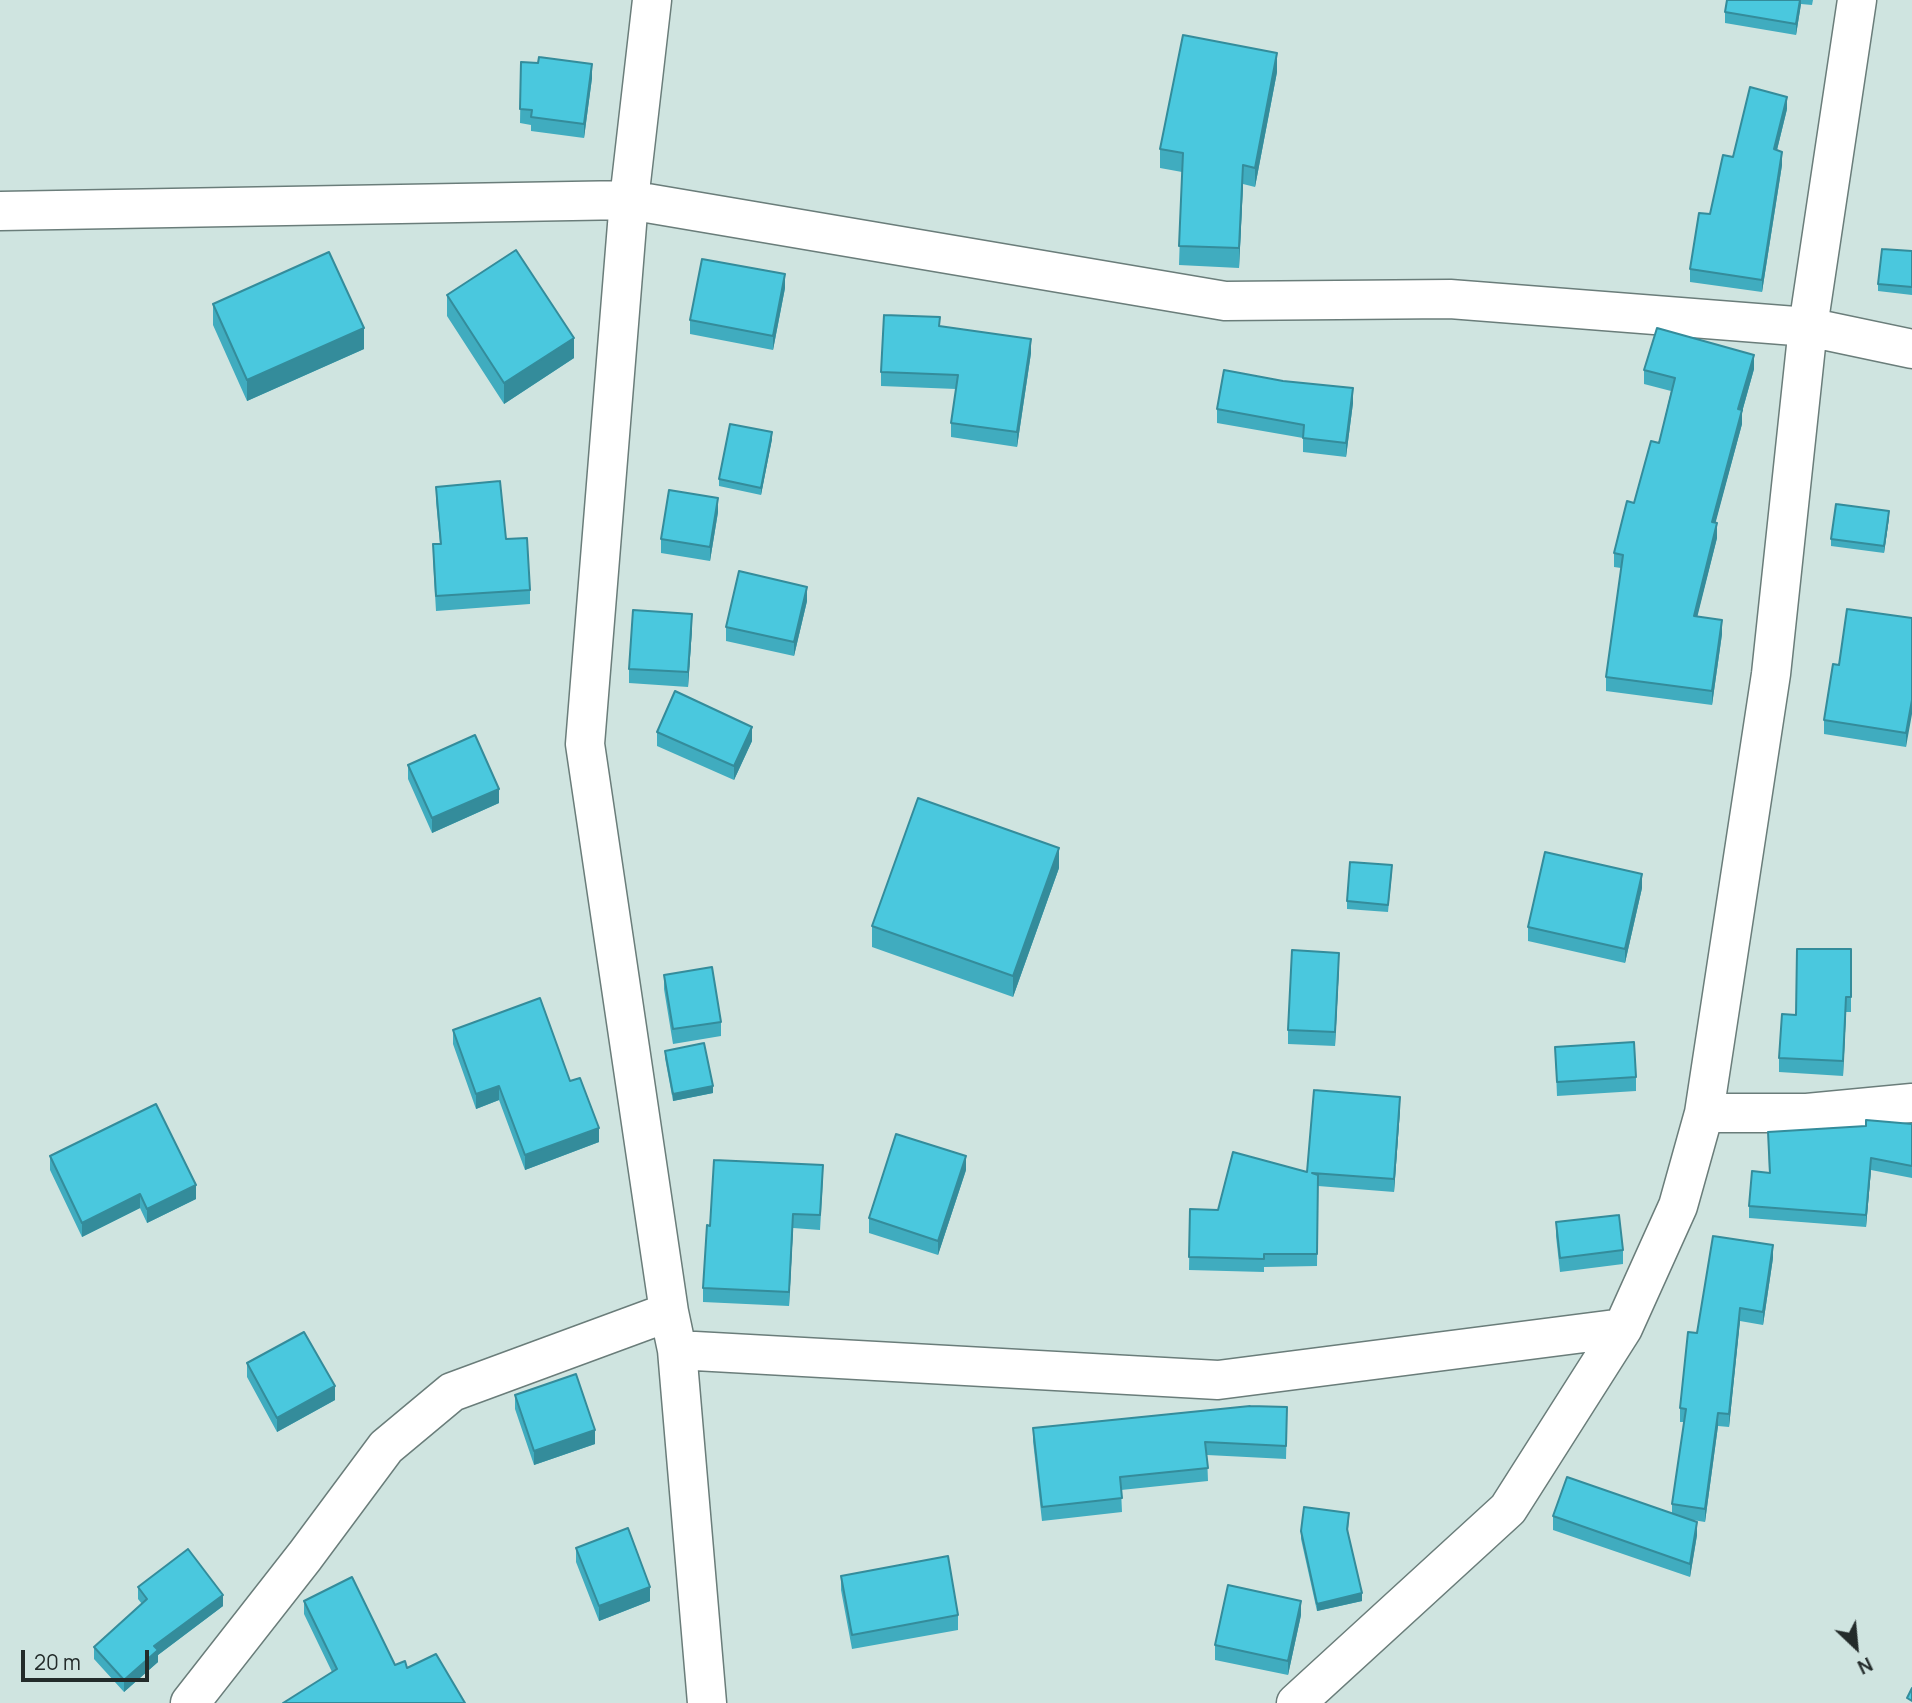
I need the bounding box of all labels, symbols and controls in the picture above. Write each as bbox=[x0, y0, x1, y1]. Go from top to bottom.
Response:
north arrow bbox=[1821, 1612, 1891, 1682]
scale bar bbox=[24, 1636, 152, 1680]
text: 20 m bbox=[34, 1648, 81, 1676]
text: N bbox=[1853, 1651, 1877, 1681]

